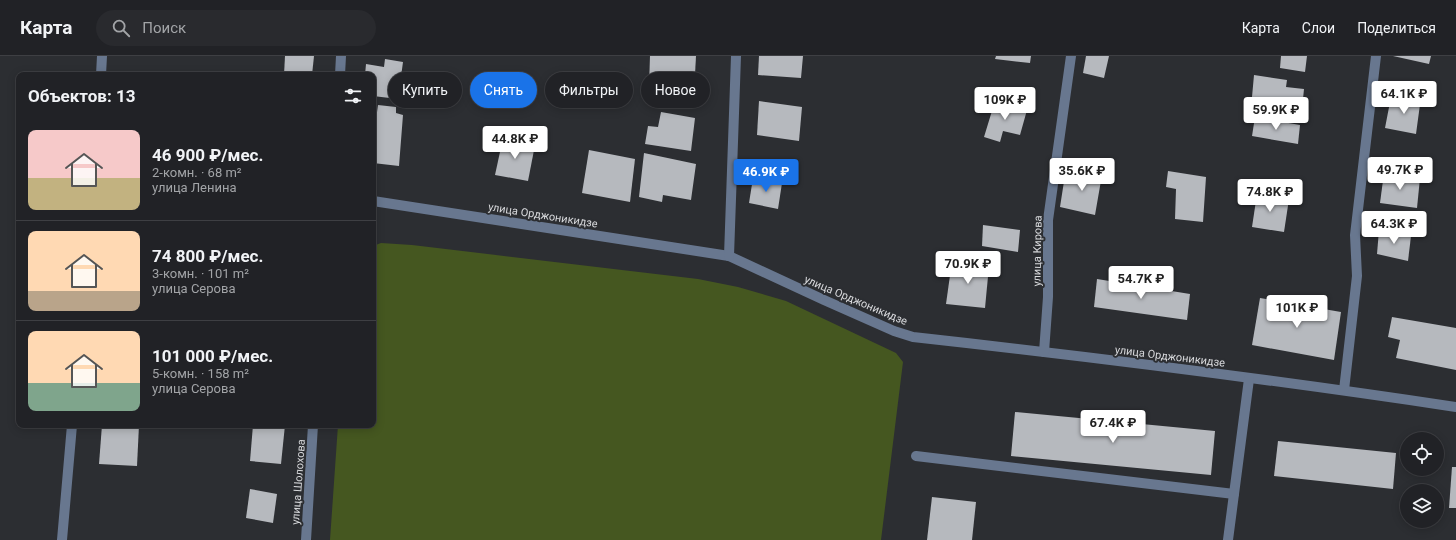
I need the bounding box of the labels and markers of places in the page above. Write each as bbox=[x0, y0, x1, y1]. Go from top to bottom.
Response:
pin: 64.1K ₽ bbox=[1367, 81, 1441, 115]
pin: 109K ₽ bbox=[972, 87, 1038, 121]
pin: 59.9K ₽ bbox=[1239, 97, 1313, 131]
pin: 44.8K ₽ bbox=[478, 126, 552, 160]
pin: 49.7K ₽ bbox=[1363, 157, 1437, 191]
pin: 35.6K ₽ bbox=[1045, 158, 1119, 192]
pin: 46.9K ₽ bbox=[729, 159, 803, 193]
pin: 74.8K ₽ bbox=[1233, 179, 1307, 213]
pin: 64.3K ₽ bbox=[1357, 211, 1431, 245]
pin: 70.9K ₽ bbox=[931, 251, 1005, 285]
pin: 54.7K ₽ bbox=[1104, 266, 1178, 300]
pin: 101K ₽ bbox=[1264, 295, 1330, 329]
pin: 67.4K ₽ bbox=[1076, 410, 1150, 444]

